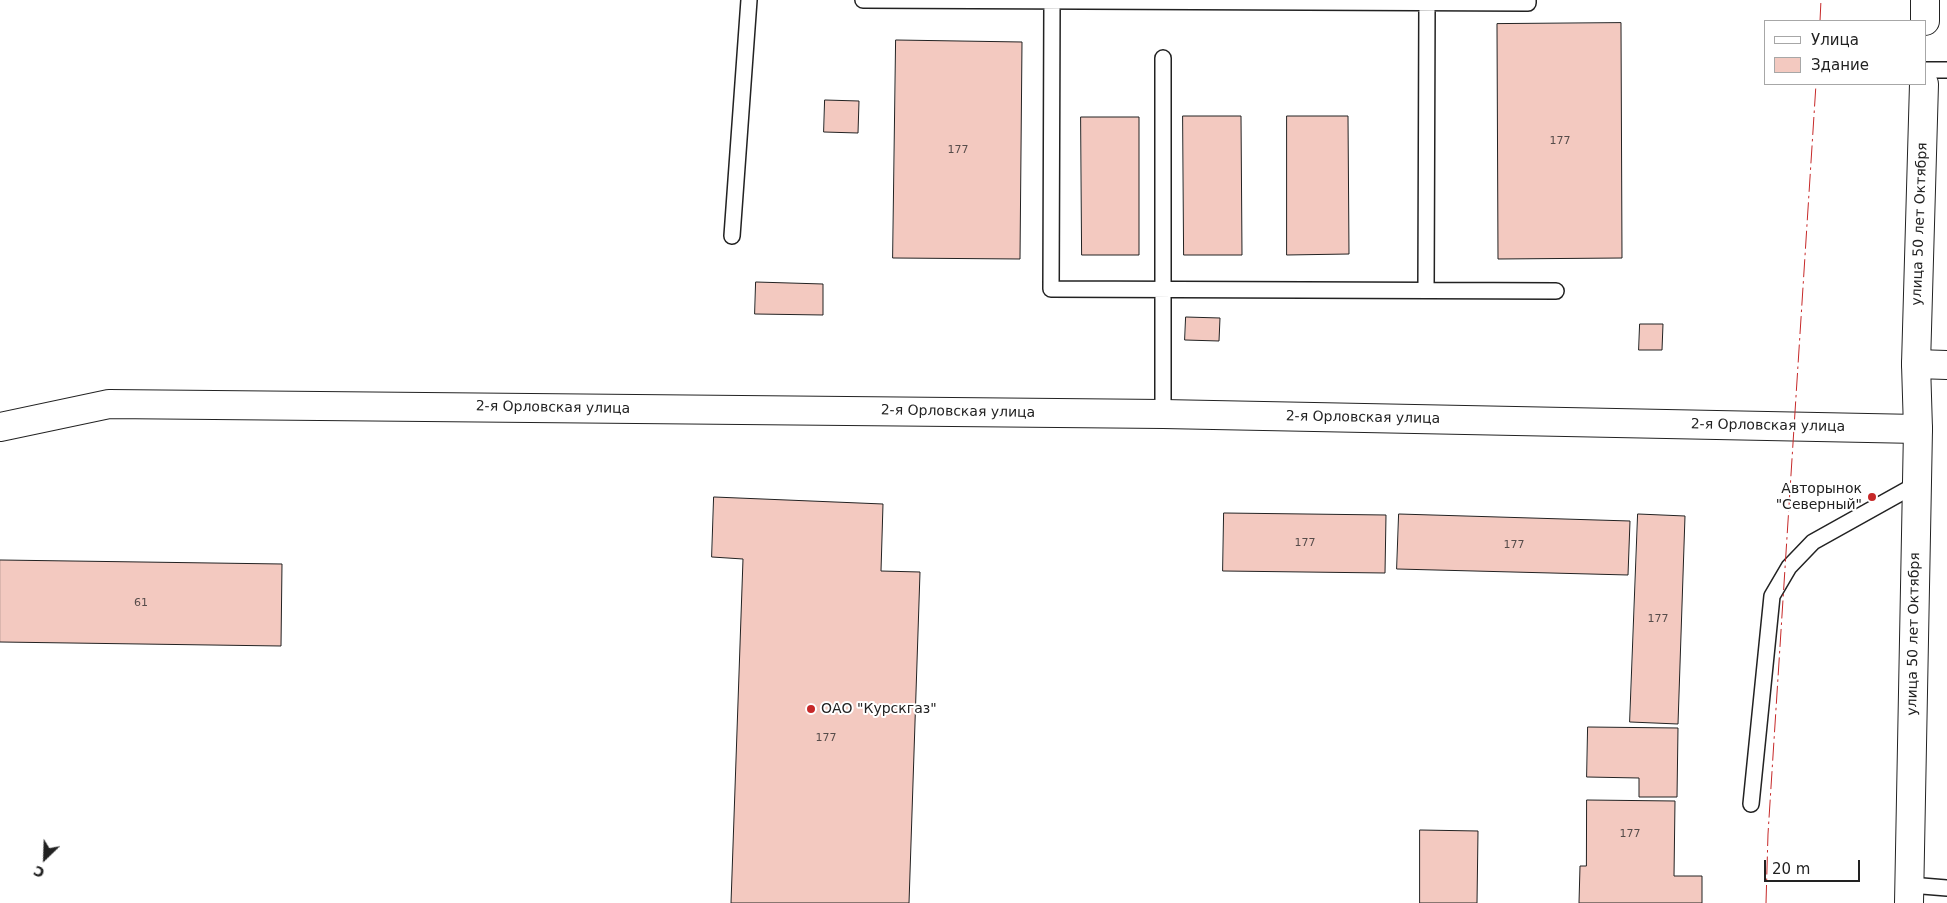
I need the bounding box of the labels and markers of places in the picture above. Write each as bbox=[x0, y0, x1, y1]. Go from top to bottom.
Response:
place label: Авторынок "Северный" bbox=[1776, 481, 1862, 514]
marker: Авторынок "Северный" bbox=[1866, 491, 1878, 503]
place label: ОАО "Курскгаз" bbox=[821, 701, 937, 717]
marker: ОАО "Курскгаз" bbox=[805, 703, 817, 715]

